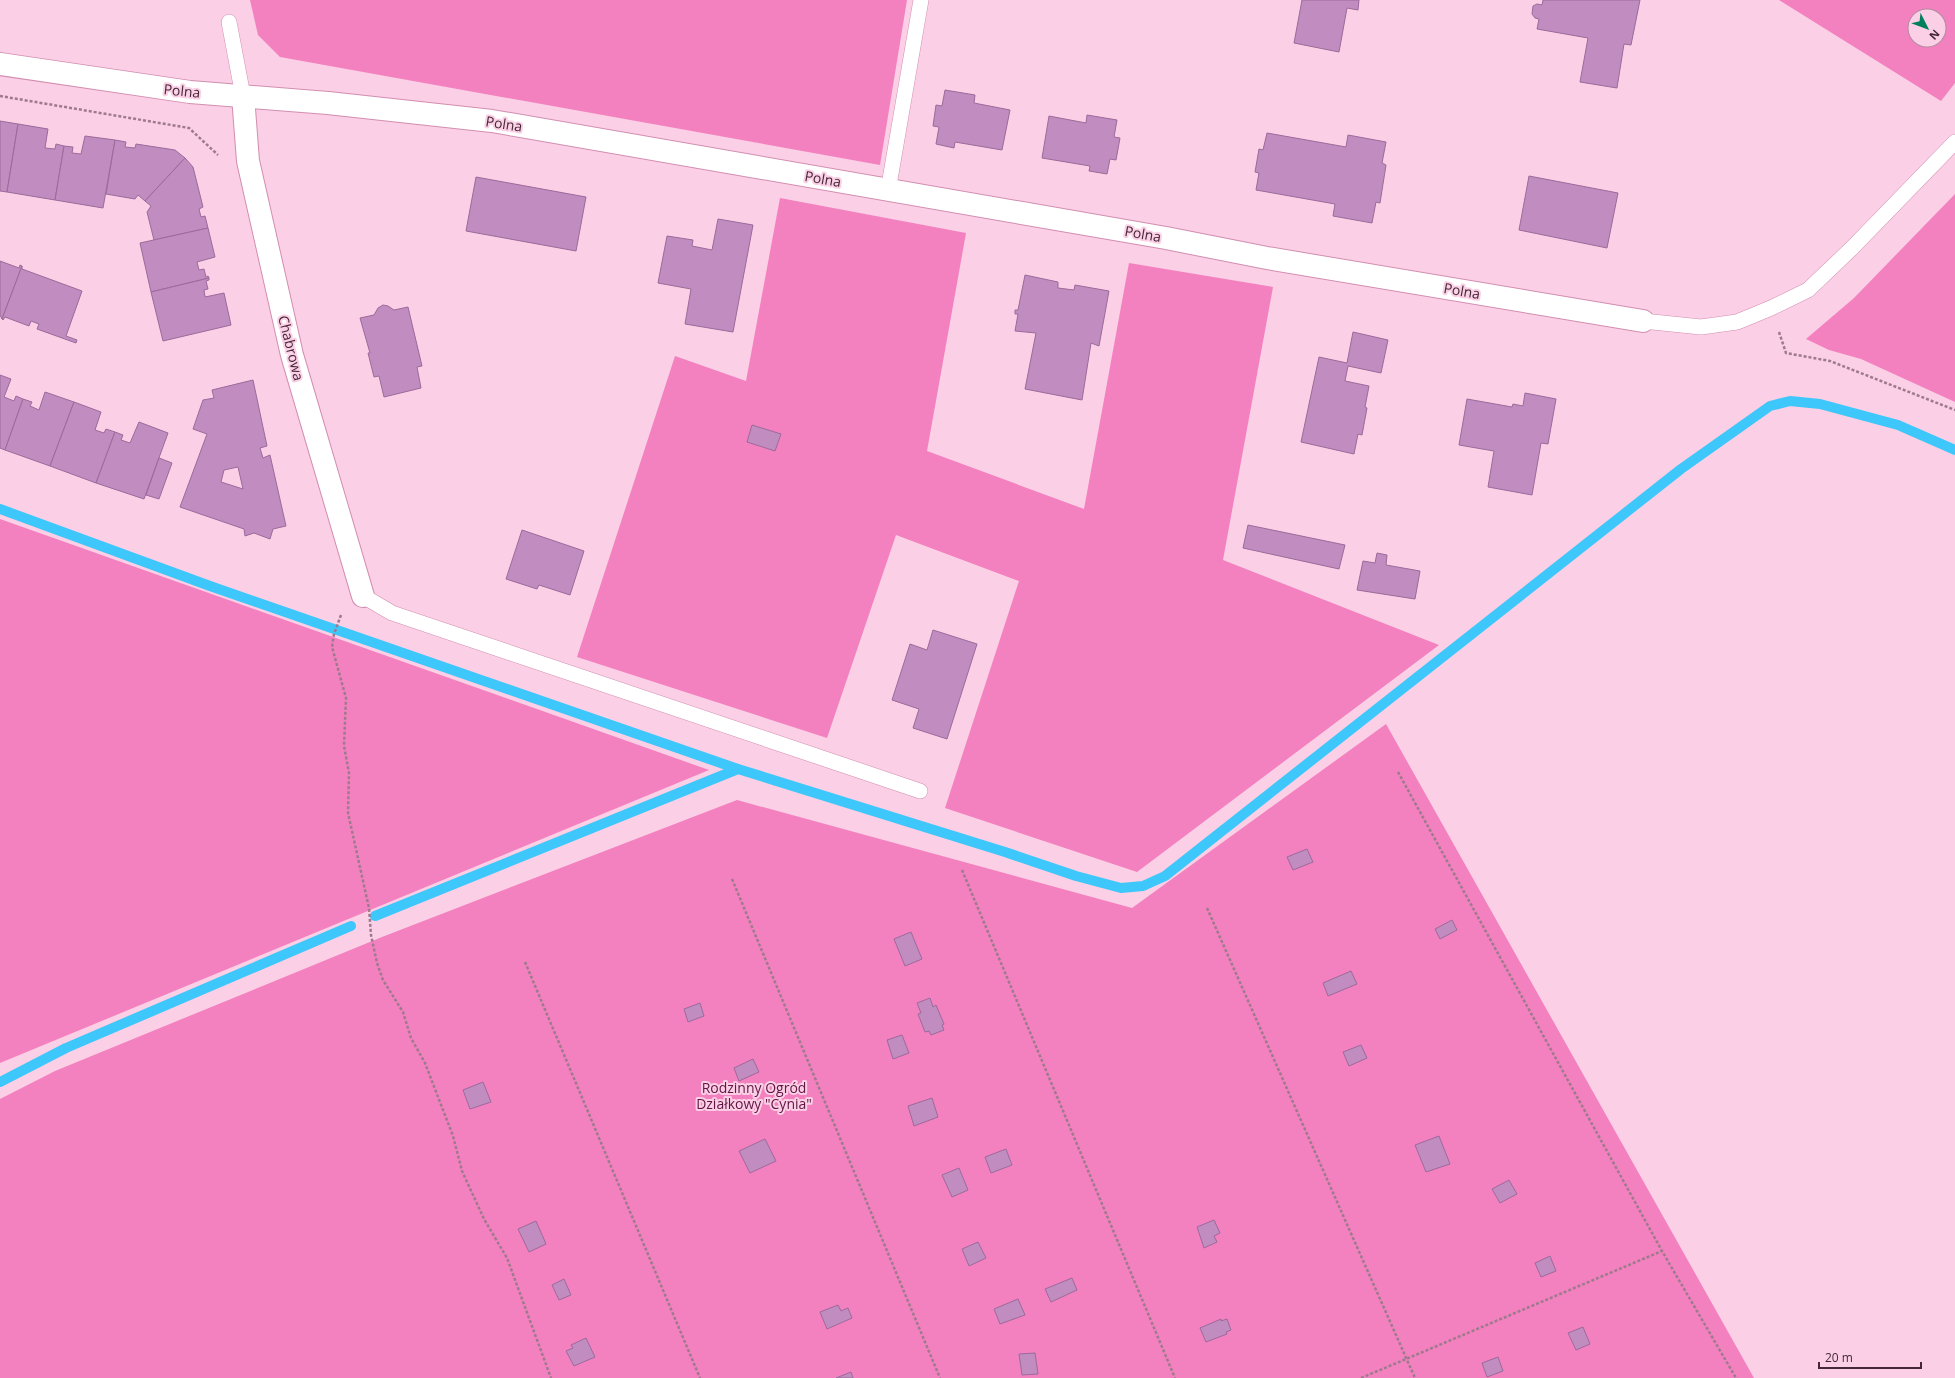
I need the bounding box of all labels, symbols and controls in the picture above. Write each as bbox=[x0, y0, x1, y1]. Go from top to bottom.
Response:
north arrow bbox=[1907, 8, 1947, 48]
text: N bbox=[1926, 27, 1943, 43]
street label: Polna bbox=[163, 79, 201, 102]
street label: Polna bbox=[484, 111, 524, 136]
street label: Polna bbox=[803, 166, 843, 191]
street label: Polna bbox=[1123, 221, 1163, 246]
street label: Polna bbox=[1442, 278, 1482, 303]
street label: Chabrowa bbox=[274, 313, 309, 382]
park label: Rodzinny Ogród Działkowy "Cynia" bbox=[696, 1078, 812, 1113]
scale bar bbox=[1819, 1344, 1921, 1370]
text: 20 m bbox=[1825, 1349, 1853, 1366]

